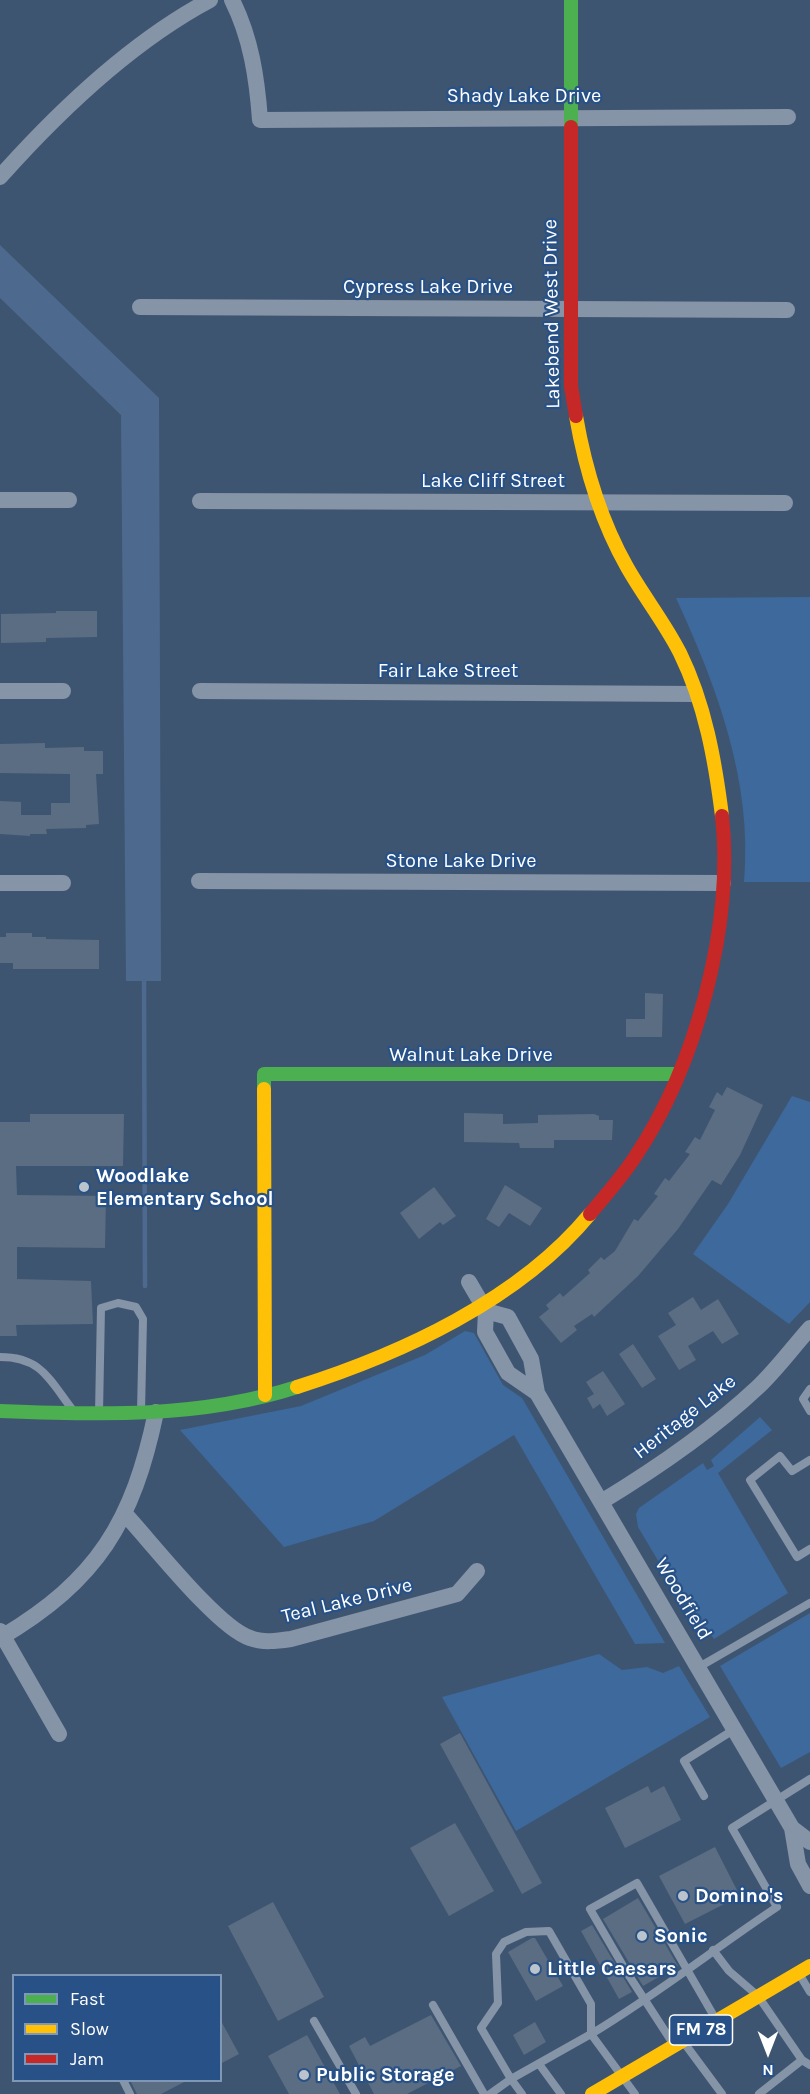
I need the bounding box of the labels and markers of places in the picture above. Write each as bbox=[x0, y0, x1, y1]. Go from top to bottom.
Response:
place label: Woodlake Elementary School bbox=[96, 1164, 274, 1211]
marker: Woodlake Elementary School bbox=[77, 1180, 91, 1194]
place label: Domino's bbox=[695, 1884, 784, 1908]
marker: Domino's bbox=[676, 1889, 690, 1903]
place label: Sonic bbox=[654, 1924, 708, 1948]
marker: Sonic bbox=[635, 1929, 649, 1943]
place label: Little Caesars bbox=[547, 1957, 677, 1981]
marker: Little Caesars bbox=[528, 1962, 542, 1976]
place label: Public Storage bbox=[316, 2063, 454, 2087]
marker: Public Storage bbox=[297, 2068, 311, 2082]

